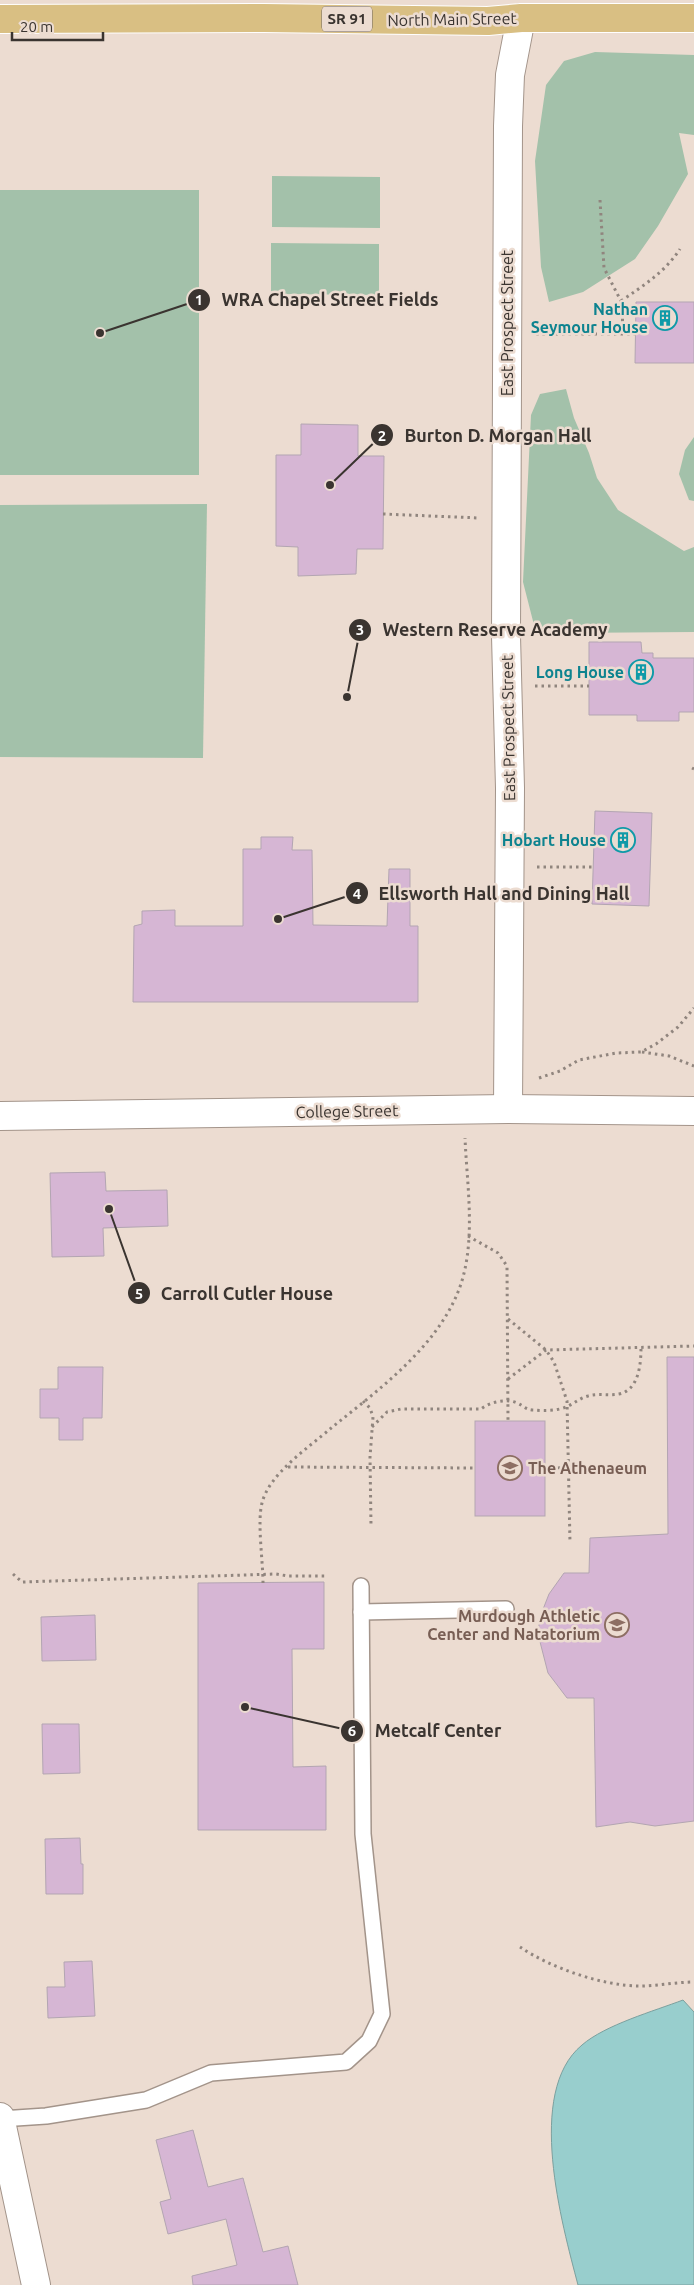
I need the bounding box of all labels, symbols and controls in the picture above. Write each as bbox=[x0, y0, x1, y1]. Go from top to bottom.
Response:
road number: SR 91 bbox=[322, 6, 372, 32]
street label: North Main Street bbox=[387, 9, 518, 29]
scale bar bbox=[12, 10, 104, 42]
text: 20 m bbox=[20, 18, 53, 35]
street label: East Prospect Street bbox=[498, 249, 516, 396]
callout: WRA Chapel Street Fields bbox=[186, 283, 449, 316]
text: WRA Chapel Street Fields bbox=[221, 289, 439, 309]
text: 1 bbox=[195, 291, 203, 308]
place label: Nathan Seymour House bbox=[531, 300, 648, 336]
building icon: Nathan Seymour House bbox=[652, 305, 678, 331]
callout: Burton D. Morgan Hall bbox=[370, 419, 602, 452]
text: Burton D. Morgan Hall bbox=[404, 425, 592, 445]
text: 2 bbox=[378, 427, 386, 444]
callout: Western Reserve Academy bbox=[347, 613, 617, 646]
text: Western Reserve Academy bbox=[382, 619, 608, 639]
text: 3 bbox=[356, 621, 364, 638]
street label: East Prospect Street bbox=[498, 654, 518, 801]
building icon: Long House bbox=[628, 659, 654, 685]
place label: Long House bbox=[536, 663, 624, 681]
building icon: Hobart House bbox=[610, 827, 636, 853]
place label: Hobart House bbox=[502, 831, 606, 849]
callout: Ellsworth Hall and Dining Hall bbox=[344, 877, 640, 910]
text: Ellsworth Hall and Dining Hall bbox=[379, 883, 630, 903]
text: 4 bbox=[353, 885, 361, 902]
street label: College Street bbox=[295, 1101, 399, 1121]
callout: Carroll Cutler House bbox=[126, 1277, 344, 1310]
text: Carroll Cutler House bbox=[161, 1283, 333, 1303]
text: 5 bbox=[135, 1285, 143, 1302]
school or university icon: The Athenaeum bbox=[497, 1455, 523, 1481]
place label: The Athenaeum bbox=[528, 1459, 647, 1477]
place label: Murdough Athletic Center and Natatorium bbox=[427, 1607, 600, 1643]
school or university icon: Murdough Athletic Center and Natatorium bbox=[604, 1612, 630, 1638]
callout: Metcalf Center bbox=[339, 1715, 511, 1748]
text: Metcalf Center bbox=[375, 1720, 502, 1740]
text: 6 bbox=[348, 1722, 356, 1739]

